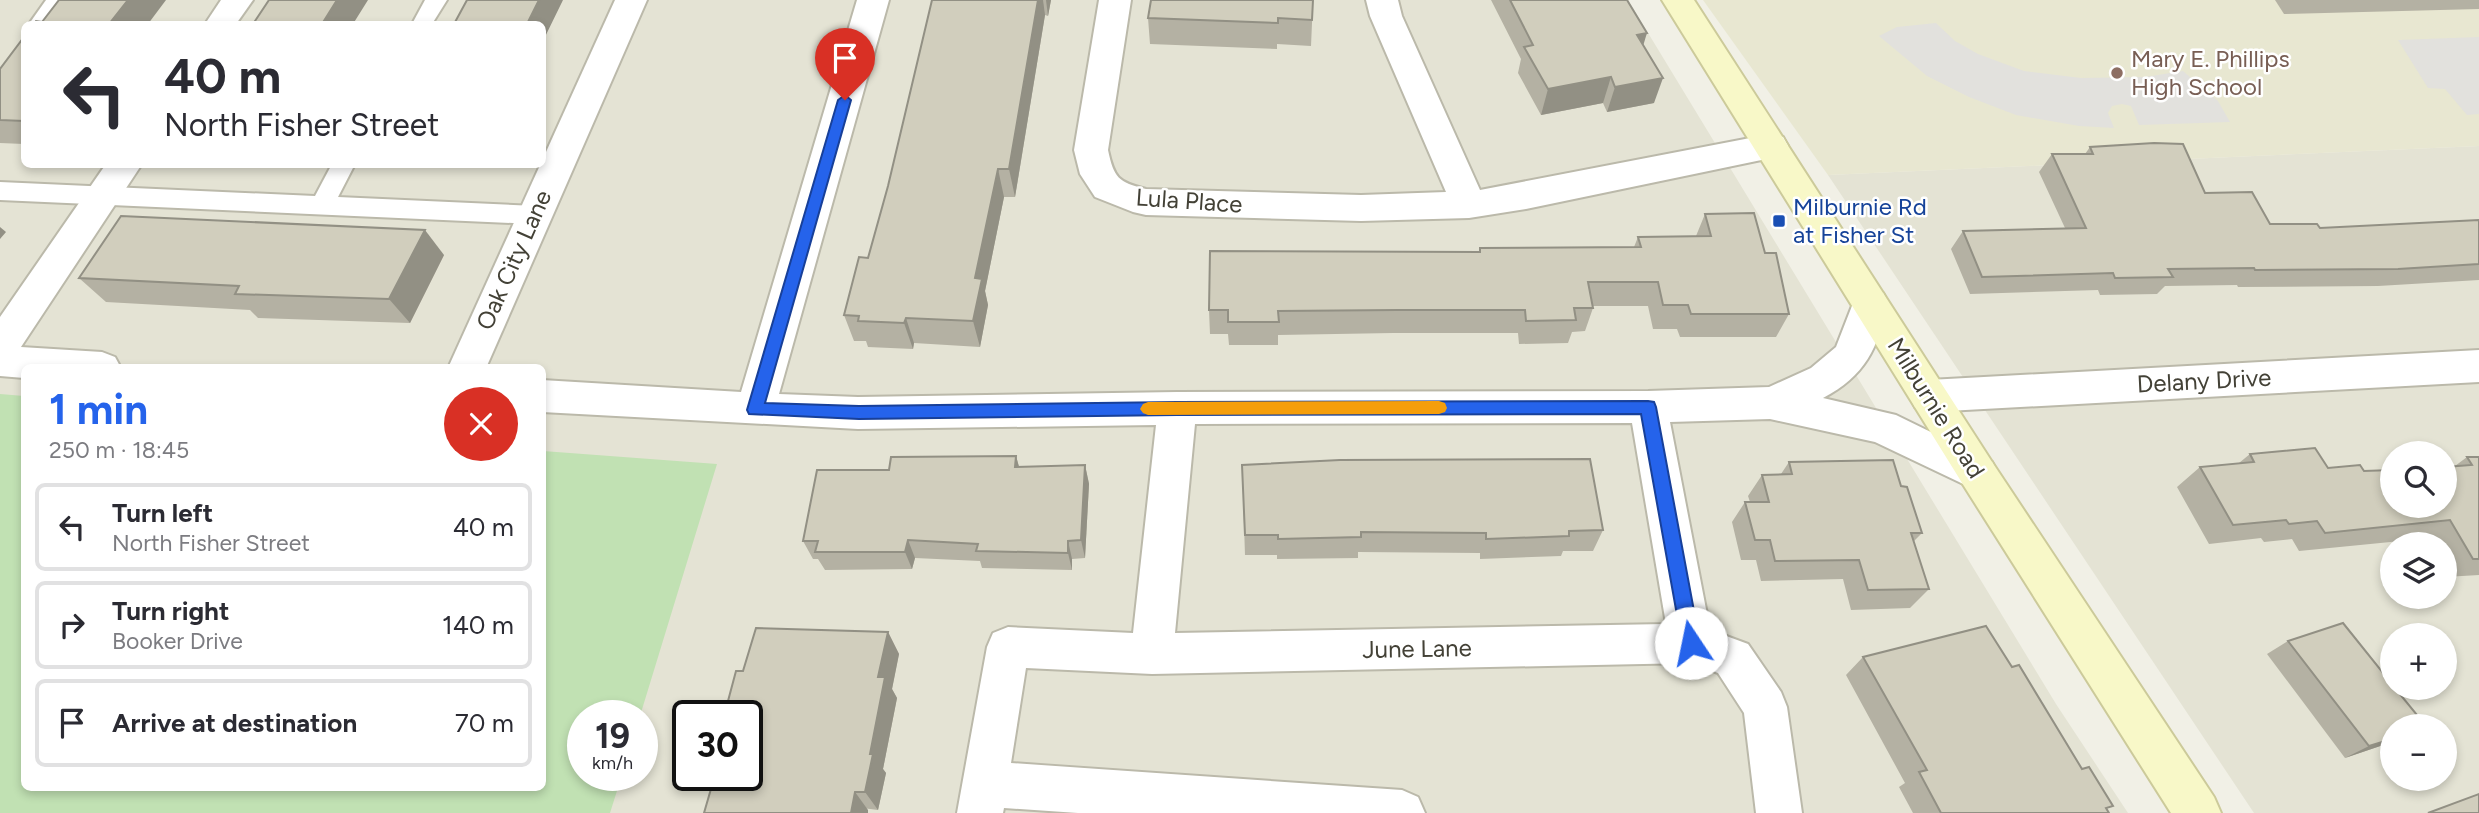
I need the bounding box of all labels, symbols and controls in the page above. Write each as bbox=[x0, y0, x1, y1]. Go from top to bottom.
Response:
pin bbox=[815, 28, 875, 100]
icon: arrive bbox=[826, 39, 864, 77]
place label: Mary E. Phillips High School bbox=[2131, 44, 2290, 101]
text: 40 m bbox=[164, 46, 281, 105]
icon: left bbox=[49, 49, 140, 140]
marker: Mary E. Phillips High School bbox=[2109, 65, 2125, 81]
text: North Fisher Street bbox=[164, 106, 439, 144]
street label: Lula Place bbox=[1135, 182, 1243, 219]
street label: Oak City Lane bbox=[470, 185, 557, 334]
place label: Milburnie Rd at Fisher St bbox=[1793, 192, 1927, 249]
marker: Milburnie Rd at Fisher St bbox=[1771, 213, 1787, 229]
street label: Milburnie Road bbox=[1882, 332, 1991, 483]
street label: Delany Drive bbox=[2136, 363, 2272, 398]
text: 1 min bbox=[49, 384, 148, 435]
button: close bbox=[444, 387, 518, 461]
text: 250 m · 18:45 bbox=[49, 436, 189, 464]
map controls bbox=[2380, 441, 2457, 791]
button: search bbox=[2380, 441, 2457, 518]
text: Turn left bbox=[112, 497, 213, 529]
icon: left bbox=[53, 508, 91, 546]
text: 40 m bbox=[453, 511, 514, 543]
text: North Fisher Street bbox=[112, 529, 310, 557]
button: layers bbox=[2380, 532, 2457, 609]
text: Turn right bbox=[112, 595, 229, 627]
icon: right bbox=[53, 606, 91, 644]
position arrow bbox=[1654, 606, 1728, 680]
text: 140 m bbox=[442, 609, 514, 641]
button: + bbox=[2380, 623, 2457, 700]
text: Booker Drive bbox=[112, 627, 243, 655]
street label: June Lane bbox=[1362, 633, 1472, 664]
speed limit sign: 30 bbox=[672, 700, 763, 791]
icon: arrive bbox=[53, 704, 91, 742]
text: Arrive at destination bbox=[112, 707, 357, 739]
text: 70 m bbox=[455, 707, 514, 739]
button: − bbox=[2380, 714, 2457, 791]
text: 19 bbox=[595, 715, 630, 757]
text: km/h bbox=[592, 752, 633, 774]

